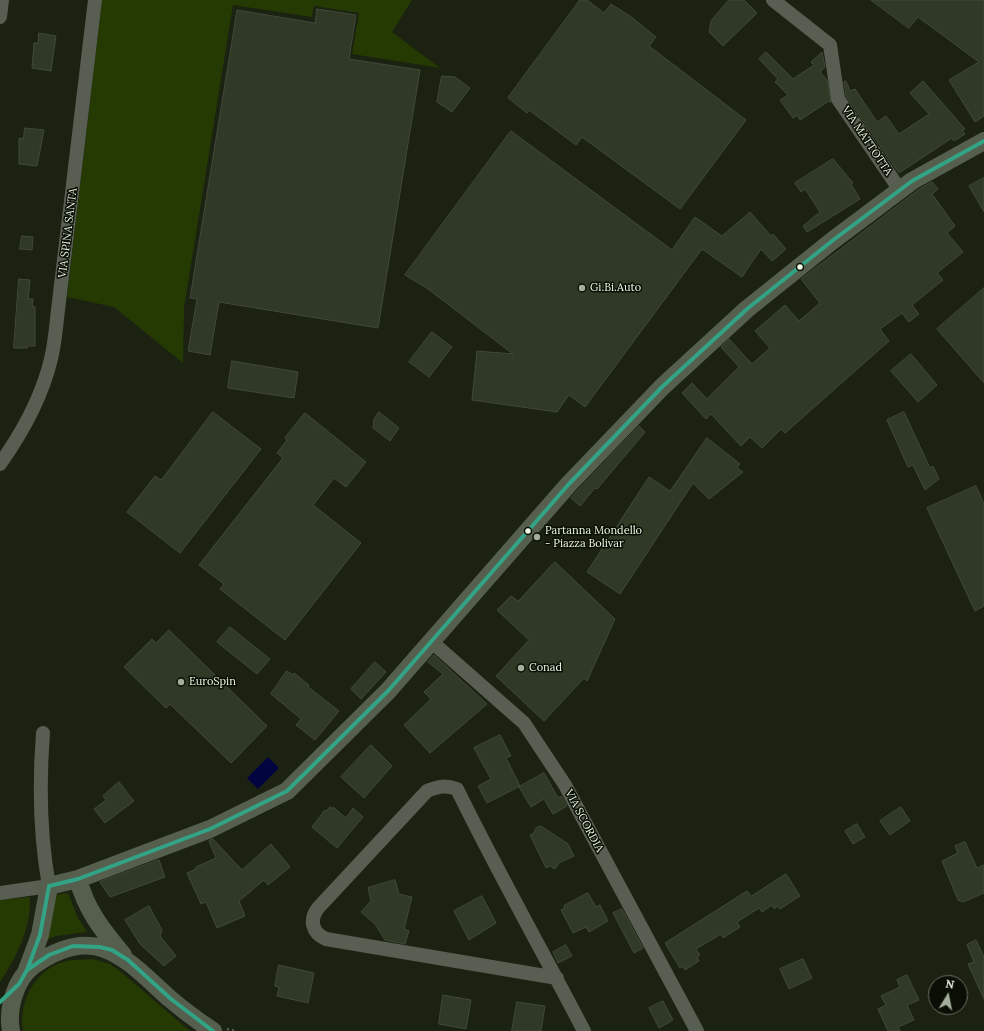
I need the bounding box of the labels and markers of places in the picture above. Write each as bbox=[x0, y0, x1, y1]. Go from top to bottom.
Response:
unlabelled marker bbox=[795, 262, 805, 272]
place label: Gi.Bi.Auto bbox=[590, 281, 641, 295]
marker: Gi.Bi.Auto bbox=[577, 283, 587, 293]
place label: Partanna Mondello - Piazza Bolivar bbox=[545, 524, 642, 550]
unlabelled marker bbox=[523, 526, 533, 536]
marker: Partanna Mondello - Piazza Bolivar bbox=[532, 532, 542, 542]
place label: Conad bbox=[529, 661, 562, 675]
marker: Conad bbox=[516, 663, 526, 673]
place label: EuroSpin bbox=[189, 675, 236, 689]
marker: EuroSpin bbox=[176, 677, 186, 687]

